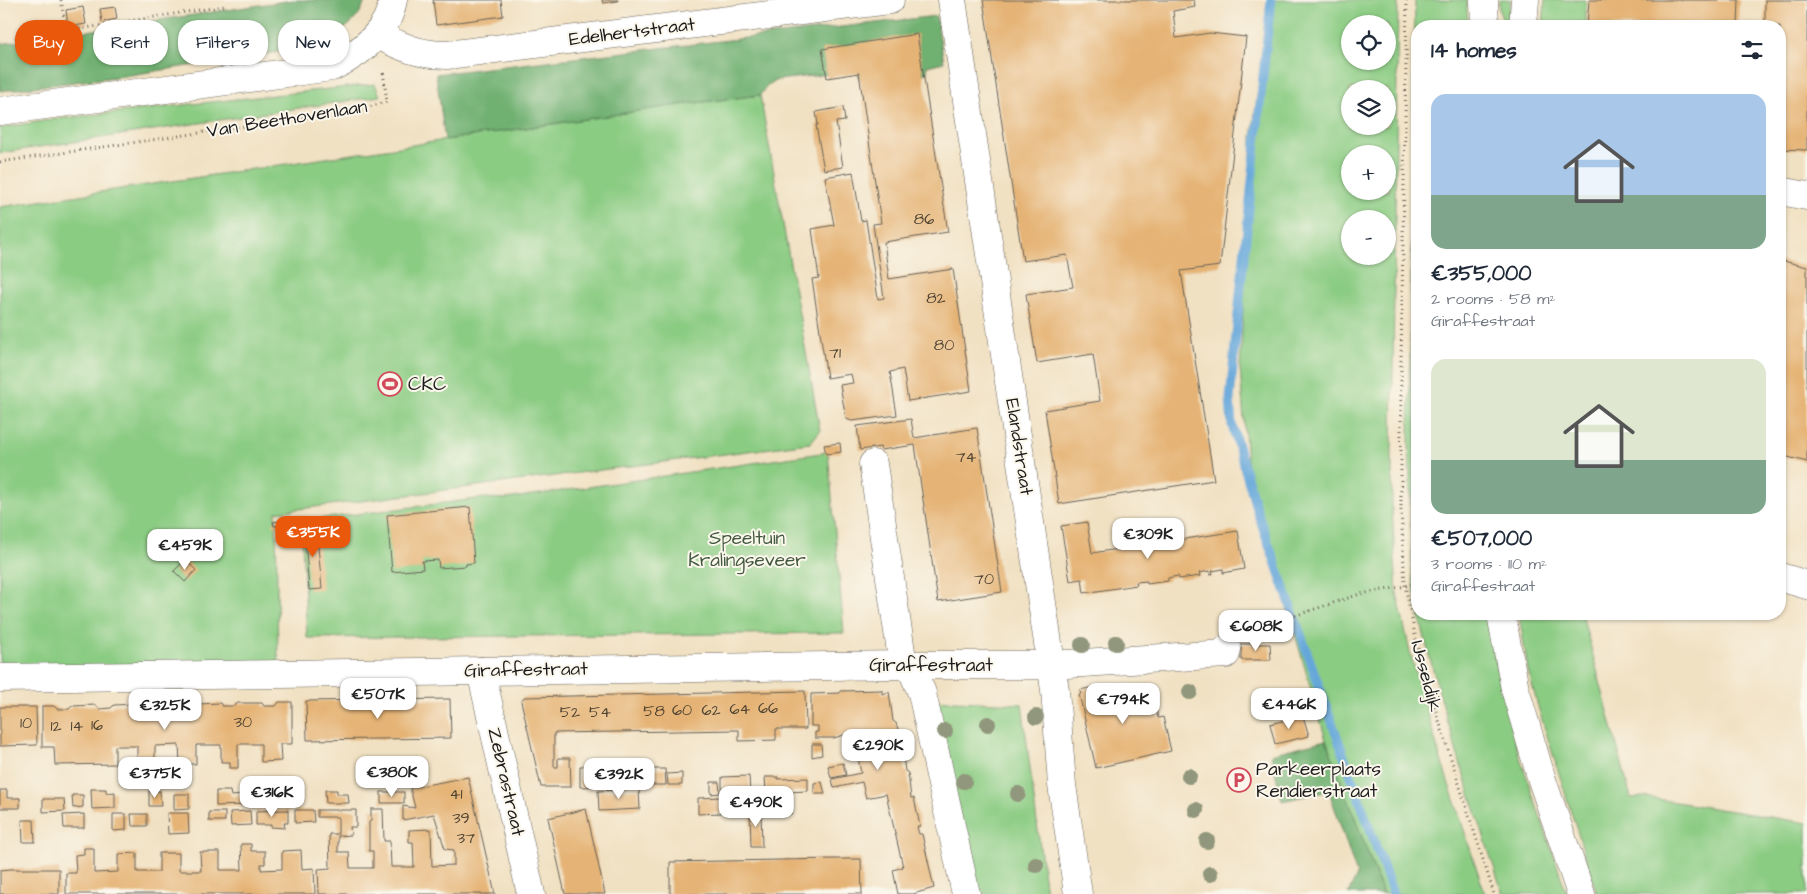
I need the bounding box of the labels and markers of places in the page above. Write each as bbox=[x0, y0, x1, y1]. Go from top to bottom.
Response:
sports icon: CKC bbox=[377, 371, 403, 397]
place label: CKC bbox=[408, 371, 447, 398]
pin: €355K bbox=[278, 516, 348, 558]
pin: €309K bbox=[1113, 518, 1183, 560]
pin: €459K bbox=[150, 528, 220, 571]
pin: €608K bbox=[1221, 610, 1291, 652]
pin: €507K bbox=[343, 678, 413, 720]
pin: €794K bbox=[1088, 682, 1158, 725]
pin: €325K bbox=[130, 688, 200, 731]
pin: €446K bbox=[1254, 688, 1324, 730]
pin: €290K bbox=[843, 728, 913, 771]
pin: €375K bbox=[120, 756, 190, 799]
pin: €380K bbox=[357, 756, 427, 798]
place label: Parkeerplaats Rendierstraat bbox=[1256, 756, 1381, 805]
pin: €392K bbox=[584, 758, 654, 800]
parking icon: Parkeerplaats Rendierstraat bbox=[1226, 767, 1252, 793]
pin: €316K bbox=[237, 776, 307, 818]
pin: €490K bbox=[721, 786, 791, 828]

